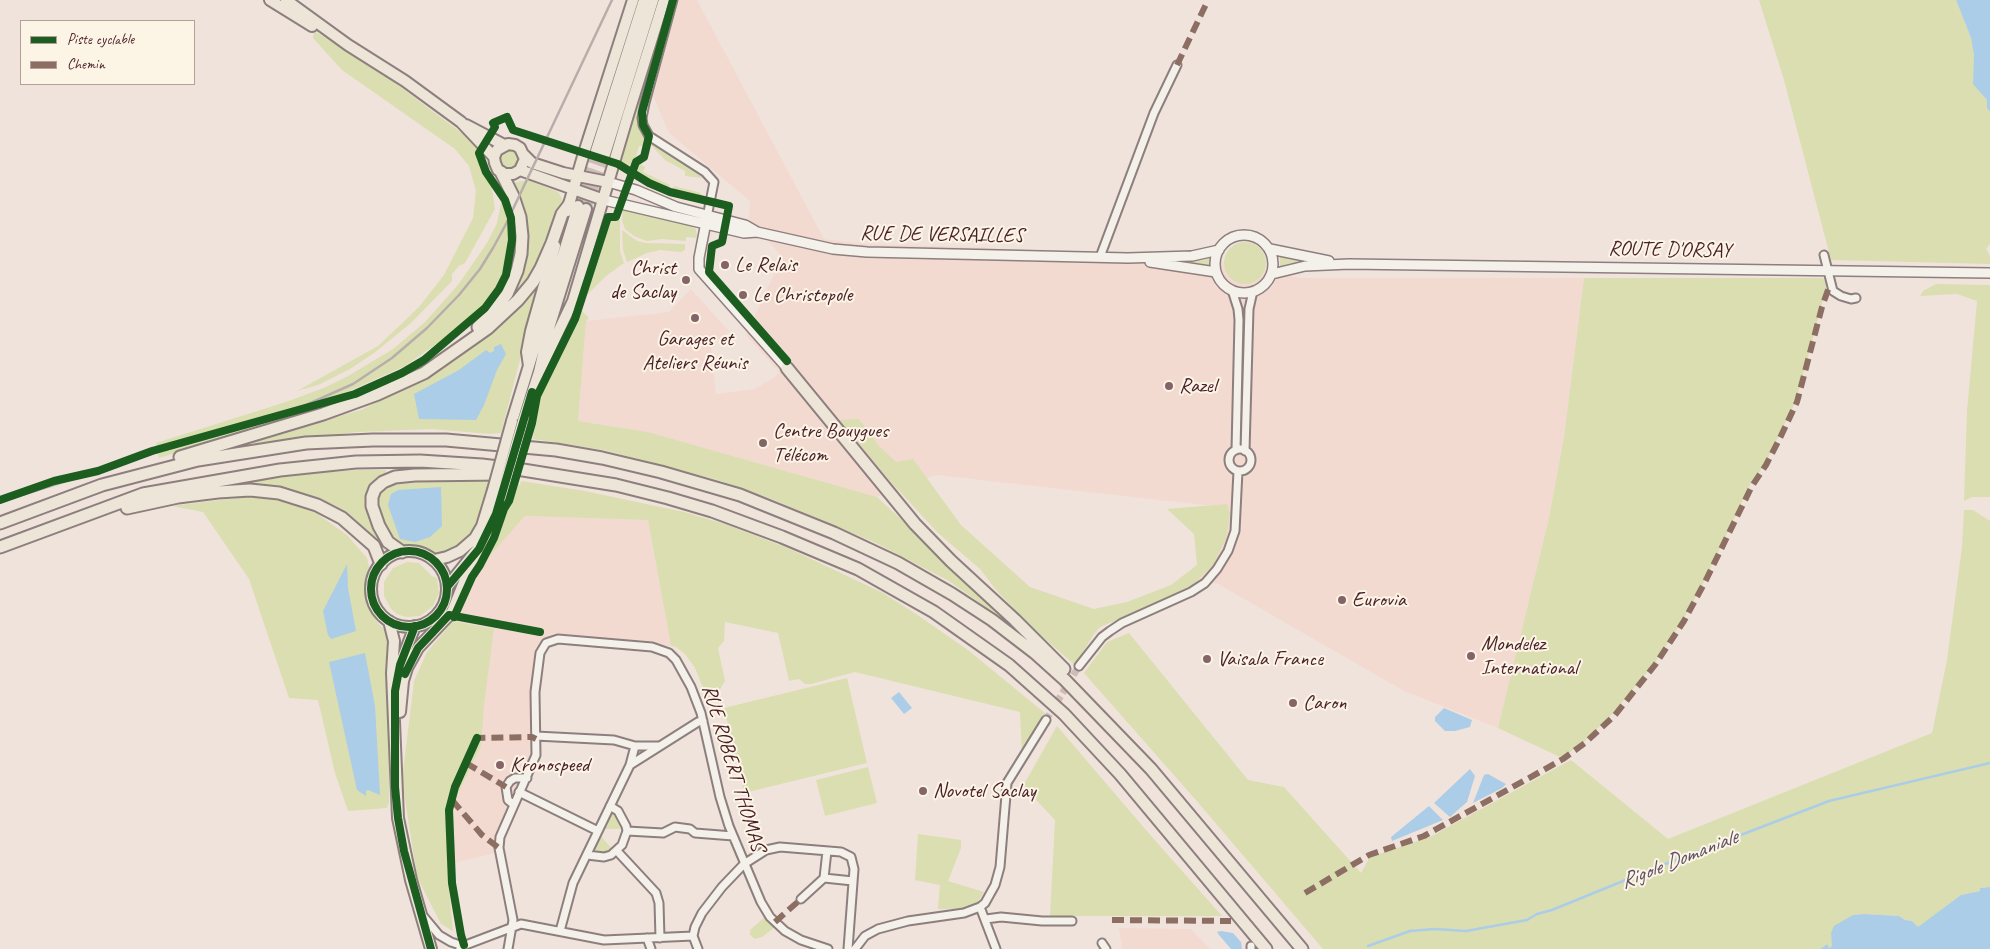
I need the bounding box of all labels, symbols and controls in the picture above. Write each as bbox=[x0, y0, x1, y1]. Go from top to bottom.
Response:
legend bbox=[20, 20, 195, 85]
text: Piste cyclable bbox=[67, 30, 134, 49]
text: Chemin bbox=[67, 55, 105, 74]
street label: RUE DE VERSAILLES bbox=[860, 221, 1024, 249]
street label: ROUTE D'ORSAY bbox=[1608, 236, 1732, 264]
place label: Le Relais bbox=[735, 252, 797, 278]
place label: Christ de Saclay bbox=[610, 255, 676, 305]
marker: Le Relais bbox=[719, 259, 731, 271]
marker: Christ de Saclay bbox=[680, 274, 692, 286]
place label: Le Christopole bbox=[753, 282, 852, 308]
marker: Le Christopole bbox=[737, 289, 749, 301]
marker: Garages et Ateliers Réunis bbox=[689, 312, 701, 324]
place label: Garages et Ateliers Réunis bbox=[643, 326, 747, 376]
place label: Razel bbox=[1179, 373, 1216, 399]
marker: Razel bbox=[1163, 380, 1175, 392]
place label: Centre Bouygues Télécom bbox=[773, 418, 888, 468]
marker: Centre Bouygues Télécom bbox=[757, 437, 769, 449]
place label: Eurovia bbox=[1352, 587, 1406, 613]
marker: Eurovia bbox=[1336, 594, 1348, 606]
place label: Mondelez International bbox=[1481, 631, 1578, 681]
place label: Vaisala France bbox=[1217, 646, 1323, 672]
marker: Mondelez International bbox=[1465, 650, 1477, 662]
marker: Vaisala France bbox=[1201, 653, 1213, 665]
street label: RUE ROBERT THOMAS bbox=[696, 682, 770, 854]
place label: Caron bbox=[1303, 690, 1347, 716]
marker: Caron bbox=[1287, 697, 1299, 709]
place label: Kronospeed bbox=[510, 752, 589, 778]
marker: Kronospeed bbox=[494, 759, 506, 771]
place label: Novotel Saclay bbox=[933, 778, 1036, 804]
marker: Novotel Saclay bbox=[917, 785, 929, 797]
water label: Rigole Domaniale bbox=[1617, 825, 1741, 895]

